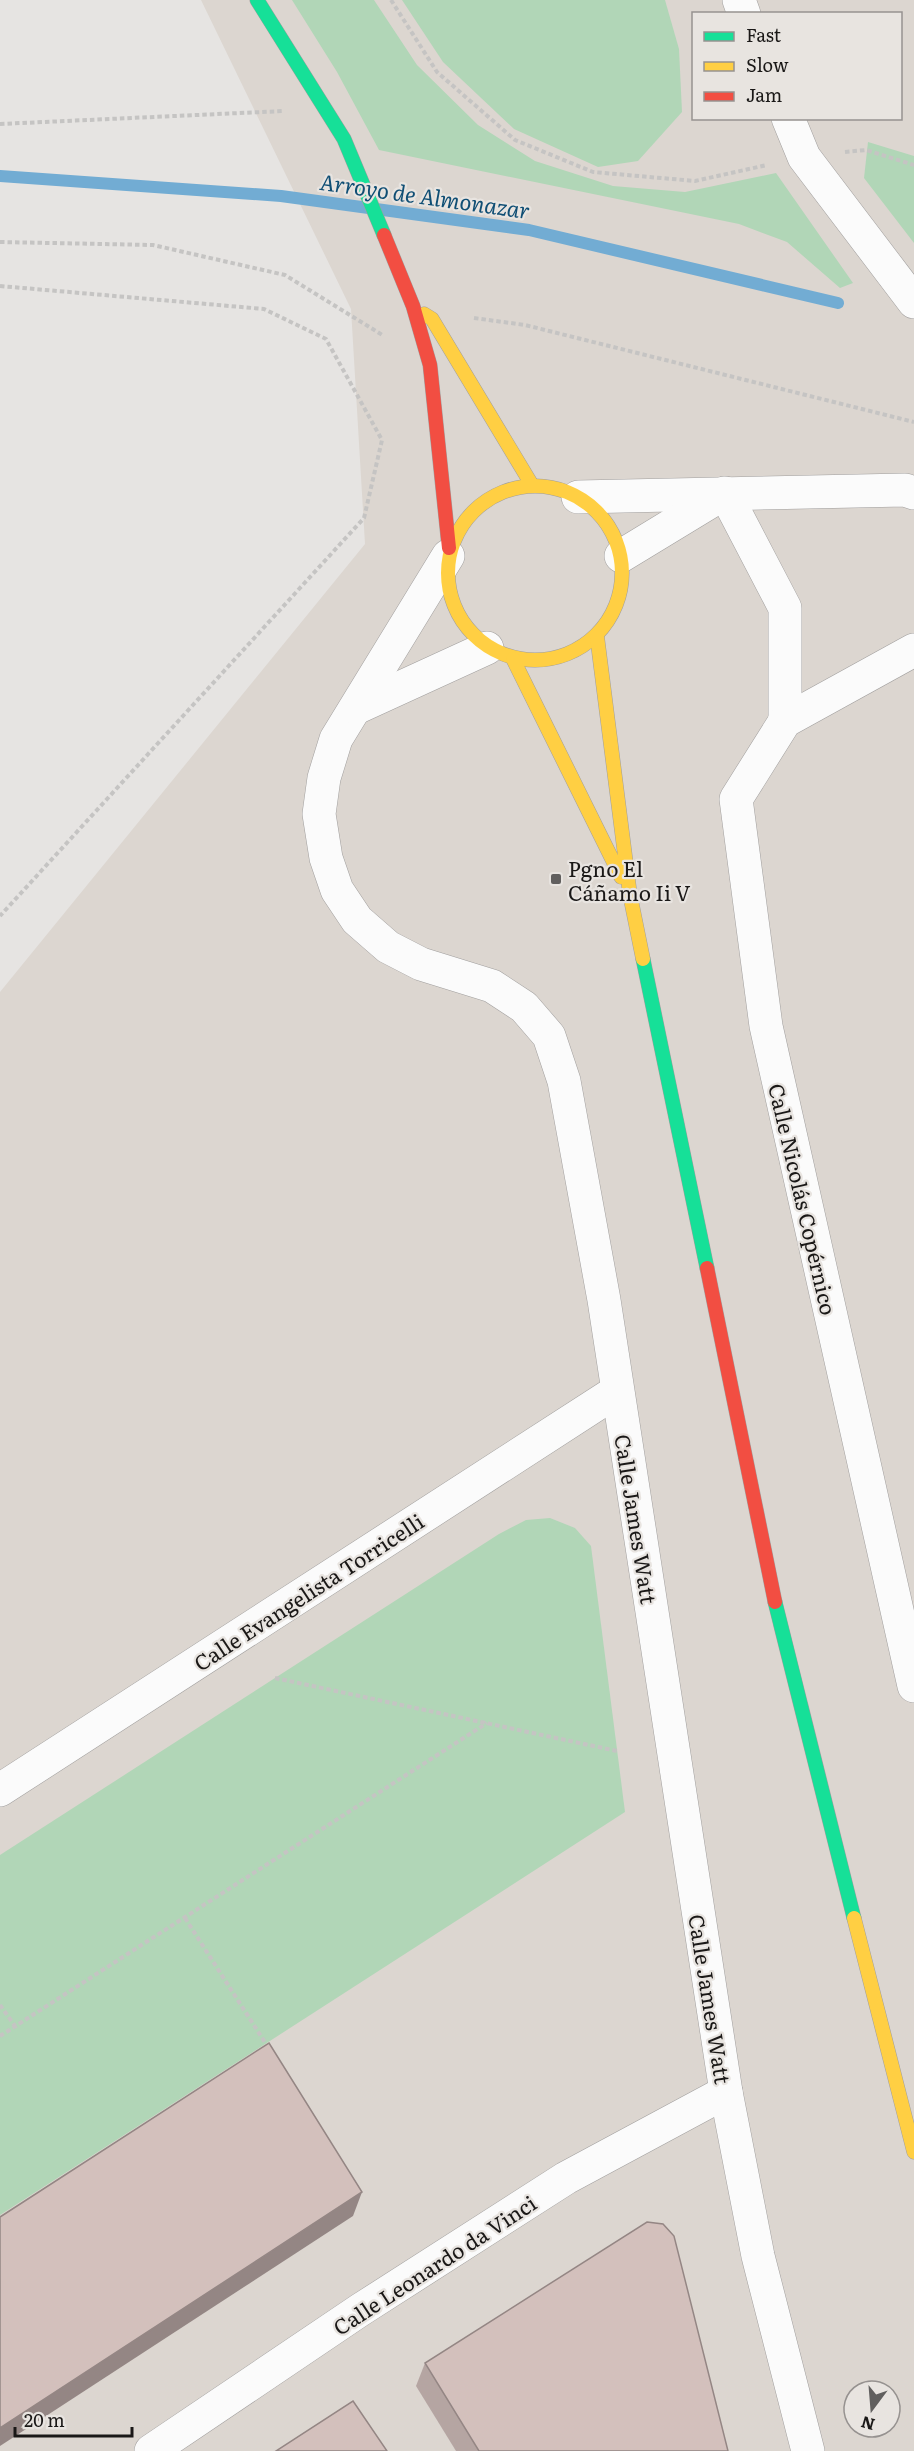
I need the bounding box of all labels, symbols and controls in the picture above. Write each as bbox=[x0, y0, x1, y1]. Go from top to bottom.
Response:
legend bbox=[692, 12, 902, 120]
text: Fast bbox=[746, 21, 782, 48]
text: Slow bbox=[746, 51, 789, 78]
text: Jam bbox=[746, 81, 782, 108]
water label: Arroyo de Almonazar bbox=[318, 164, 532, 226]
place label: Pgno El Cáñamo Ii V bbox=[568, 852, 691, 907]
marker: Pgno El Cáñamo Ii V bbox=[549, 872, 563, 886]
street label: Calle Nicolás Copérnico bbox=[762, 1080, 846, 1318]
street label: Calle James Watt bbox=[608, 1432, 666, 1607]
street label: Calle Evangelista Torricelli bbox=[187, 1505, 429, 1677]
street label: Calle James Watt bbox=[682, 1912, 740, 2087]
street label: Calle Leonardo da Vinci bbox=[326, 2187, 542, 2341]
north arrow bbox=[842, 2379, 902, 2439]
scale bar bbox=[15, 2400, 132, 2438]
text: 20 m bbox=[24, 2406, 65, 2433]
text: N bbox=[858, 2411, 877, 2438]

